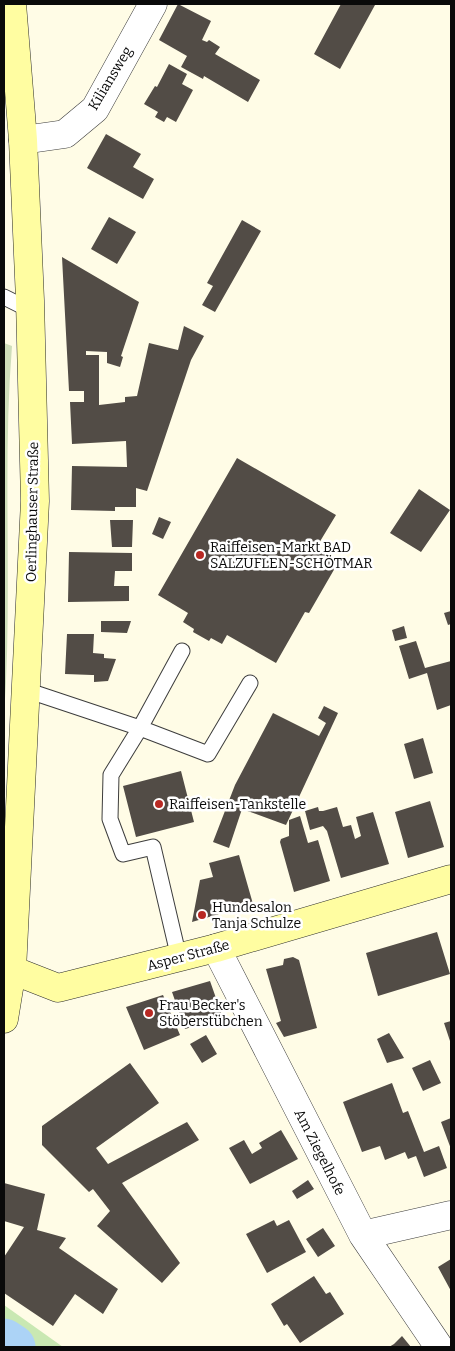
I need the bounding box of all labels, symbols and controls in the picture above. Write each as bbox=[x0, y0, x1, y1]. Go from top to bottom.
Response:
street label: Kiliansweg bbox=[85, 43, 136, 113]
street label: Oerlinghauser Straße bbox=[23, 442, 42, 582]
place label: Raiffeisen-Markt BAD SALZUFLEN-SCHÖTMAR bbox=[210, 539, 372, 572]
marker: Raiffeisen-Markt BAD SALZUFLEN-SCHÖTMAR bbox=[194, 549, 206, 561]
place label: Raiffeisen-Tankstelle bbox=[169, 796, 306, 813]
marker: Raiffeisen-Tankstelle bbox=[153, 798, 165, 810]
place label: Hundesalon Tanja Schulze bbox=[212, 899, 301, 932]
marker: Hundesalon Tanja Schulze bbox=[196, 909, 208, 921]
street label: Asper Straße bbox=[145, 936, 231, 975]
place label: Frau Becker's Stöberstübchen bbox=[159, 997, 263, 1030]
marker: Frau Becker's Stöberstübchen bbox=[143, 1007, 155, 1019]
street label: Am Ziegelhofe bbox=[291, 1106, 349, 1198]

